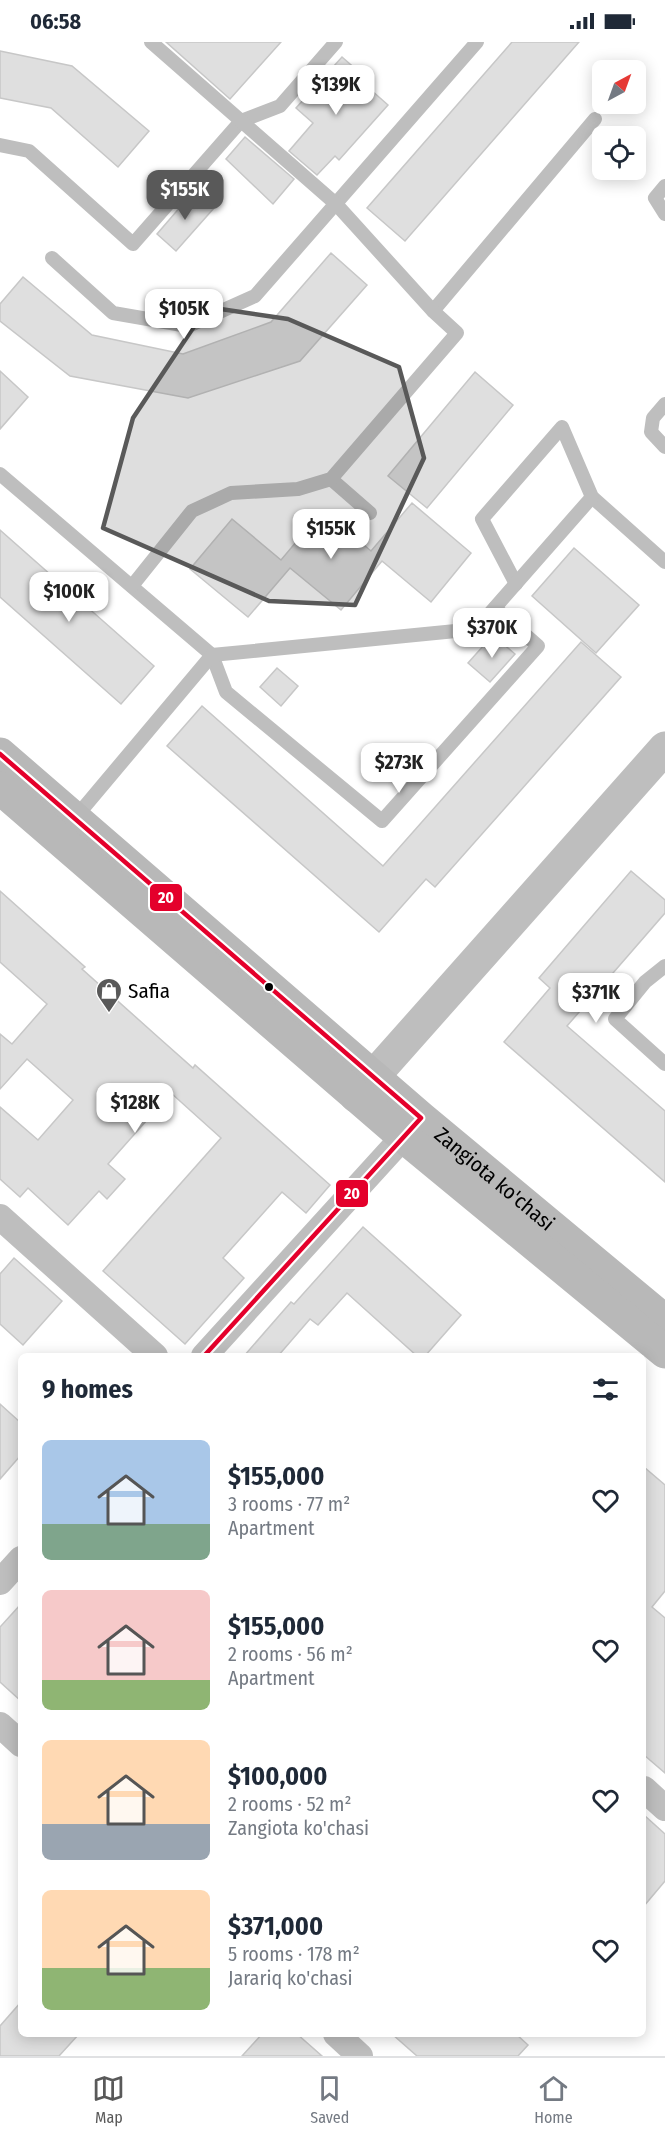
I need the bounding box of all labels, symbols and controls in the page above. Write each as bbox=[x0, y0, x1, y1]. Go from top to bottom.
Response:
text: 06:58 bbox=[30, 8, 81, 35]
north arrow bbox=[592, 60, 646, 114]
map controls bbox=[592, 60, 646, 180]
pin: $139K bbox=[294, 65, 378, 116]
text: $139K bbox=[312, 72, 360, 96]
button: locate bbox=[592, 126, 646, 180]
pin: $155K bbox=[143, 170, 227, 221]
text: $155K bbox=[161, 177, 209, 201]
pin: $105K bbox=[142, 289, 226, 340]
text: $105K bbox=[159, 296, 209, 320]
pin: $155K bbox=[289, 509, 373, 560]
text: $155K bbox=[307, 516, 355, 540]
pin: $100K bbox=[27, 572, 111, 623]
text: $100K bbox=[43, 579, 95, 603]
pin: $370K bbox=[450, 608, 534, 659]
text: $370K bbox=[467, 615, 517, 639]
pin: $273K bbox=[357, 743, 441, 794]
text: $273K bbox=[375, 750, 423, 774]
line badge: 20 bbox=[149, 883, 183, 912]
text: 20 bbox=[157, 888, 174, 907]
pin: $371K bbox=[554, 973, 638, 1024]
shop icon: Safia bbox=[94, 976, 124, 1014]
place label: Safia bbox=[128, 978, 170, 1004]
text: $371K bbox=[572, 980, 620, 1004]
unlabelled marker bbox=[263, 981, 275, 993]
pin: $128K bbox=[93, 1083, 177, 1134]
text: $128K bbox=[110, 1090, 160, 1114]
street label: Zangiota ko'chasi bbox=[429, 1122, 560, 1236]
line badge: 20 bbox=[335, 1179, 369, 1208]
text: 20 bbox=[343, 1184, 360, 1203]
icon: filters bbox=[589, 1373, 622, 1406]
text: 9 homes bbox=[42, 1374, 133, 1405]
text: $155,000 bbox=[228, 1461, 325, 1492]
icon: home bbox=[90, 1464, 162, 1536]
icon: heart bbox=[589, 1484, 622, 1517]
text: 3 rooms · 77 m² bbox=[228, 1492, 350, 1516]
text: Apartment bbox=[228, 1516, 315, 1540]
text: $155,000 bbox=[228, 1611, 325, 1642]
icon: home bbox=[90, 1614, 162, 1686]
icon: heart bbox=[589, 1634, 622, 1667]
text: 2 rooms · 56 m² bbox=[228, 1642, 353, 1666]
text: Apartment bbox=[228, 1666, 315, 1690]
text: $100,000 bbox=[228, 1761, 328, 1792]
icon: home bbox=[90, 1764, 162, 1836]
icon: heart bbox=[589, 1784, 622, 1817]
text: 2 rooms · 52 m² bbox=[228, 1792, 352, 1816]
text: Zangiota ko'chasi bbox=[228, 1816, 369, 1840]
text: $371,000 bbox=[228, 1911, 323, 1942]
icon: home bbox=[90, 1914, 162, 1986]
icon: heart bbox=[589, 1934, 622, 1967]
text: 5 rooms · 178 m² bbox=[228, 1942, 360, 1966]
text: Jarariq ko'chasi bbox=[228, 1966, 353, 1990]
tab: Map bbox=[92, 2072, 125, 2127]
tab: Saved bbox=[310, 2072, 349, 2127]
tab: Home bbox=[534, 2072, 573, 2127]

